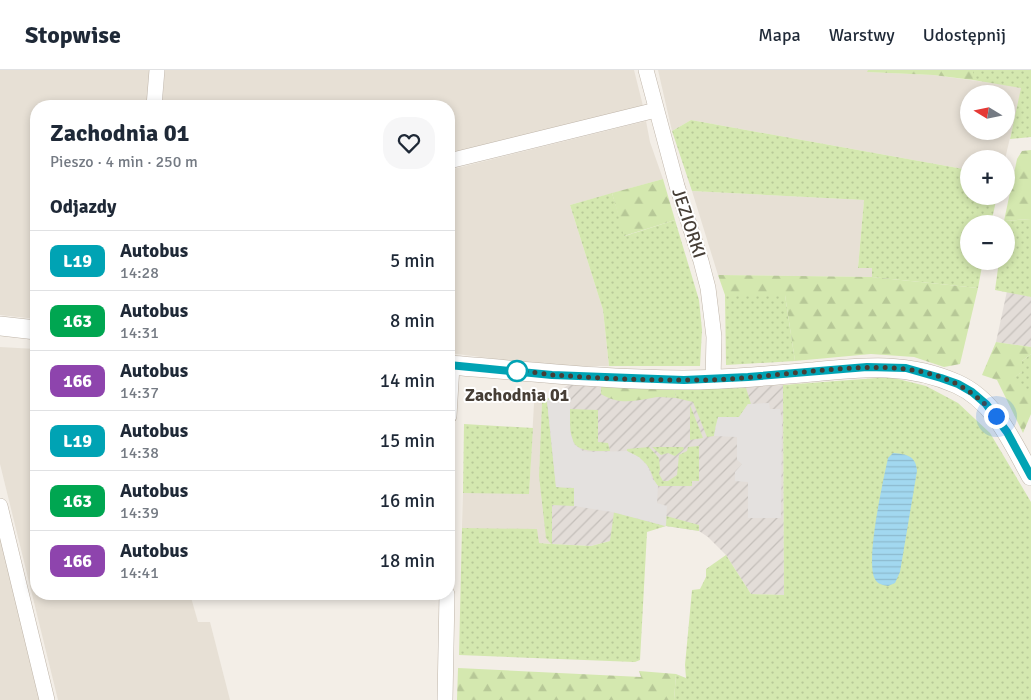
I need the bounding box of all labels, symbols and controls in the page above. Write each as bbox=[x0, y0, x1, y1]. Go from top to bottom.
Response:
text: Stopwise bbox=[25, 20, 121, 50]
text: Mapa bbox=[758, 24, 801, 46]
text: Warstwy bbox=[829, 24, 895, 46]
text: Udostępnij bbox=[923, 24, 1006, 46]
north arrow bbox=[960, 85, 1015, 140]
map controls bbox=[960, 85, 1015, 270]
button: heart bbox=[383, 117, 435, 169]
text: Zachodnia 01 bbox=[50, 118, 190, 148]
button: + bbox=[960, 150, 1015, 205]
text: Pieszo · 4 min · 250 m bbox=[50, 152, 198, 172]
street label: JEZIORKI bbox=[667, 185, 711, 261]
text: Odjazdy bbox=[50, 195, 117, 219]
button: − bbox=[960, 215, 1015, 270]
text: Autobus bbox=[120, 239, 188, 263]
text: 5 min bbox=[390, 249, 435, 273]
text: L19 bbox=[63, 250, 92, 272]
text: 14:28 bbox=[120, 263, 159, 283]
text: Autobus bbox=[120, 299, 188, 323]
text: 8 min bbox=[390, 309, 435, 333]
text: 163 bbox=[63, 310, 92, 332]
text: 14:31 bbox=[120, 323, 159, 343]
text: Autobus bbox=[120, 359, 188, 383]
marker: Zachodnia 01 bbox=[506, 360, 528, 382]
text: 14 min bbox=[380, 369, 435, 393]
text: 166 bbox=[63, 370, 92, 392]
text: 14:37 bbox=[120, 383, 159, 403]
place label: Zachodnia 01 bbox=[465, 384, 570, 406]
your location bbox=[984, 404, 1009, 429]
text: Autobus bbox=[120, 419, 188, 443]
text: 15 min bbox=[380, 429, 435, 453]
text: L19 bbox=[63, 430, 92, 452]
text: 14:38 bbox=[120, 443, 159, 463]
text: Autobus bbox=[120, 479, 188, 503]
text: 16 min bbox=[380, 489, 435, 513]
text: 163 bbox=[63, 490, 92, 512]
text: 14:39 bbox=[120, 503, 159, 523]
text: Autobus bbox=[120, 539, 188, 563]
text: 18 min bbox=[380, 549, 435, 573]
text: 166 bbox=[63, 550, 92, 572]
text: 14:41 bbox=[120, 563, 159, 583]

